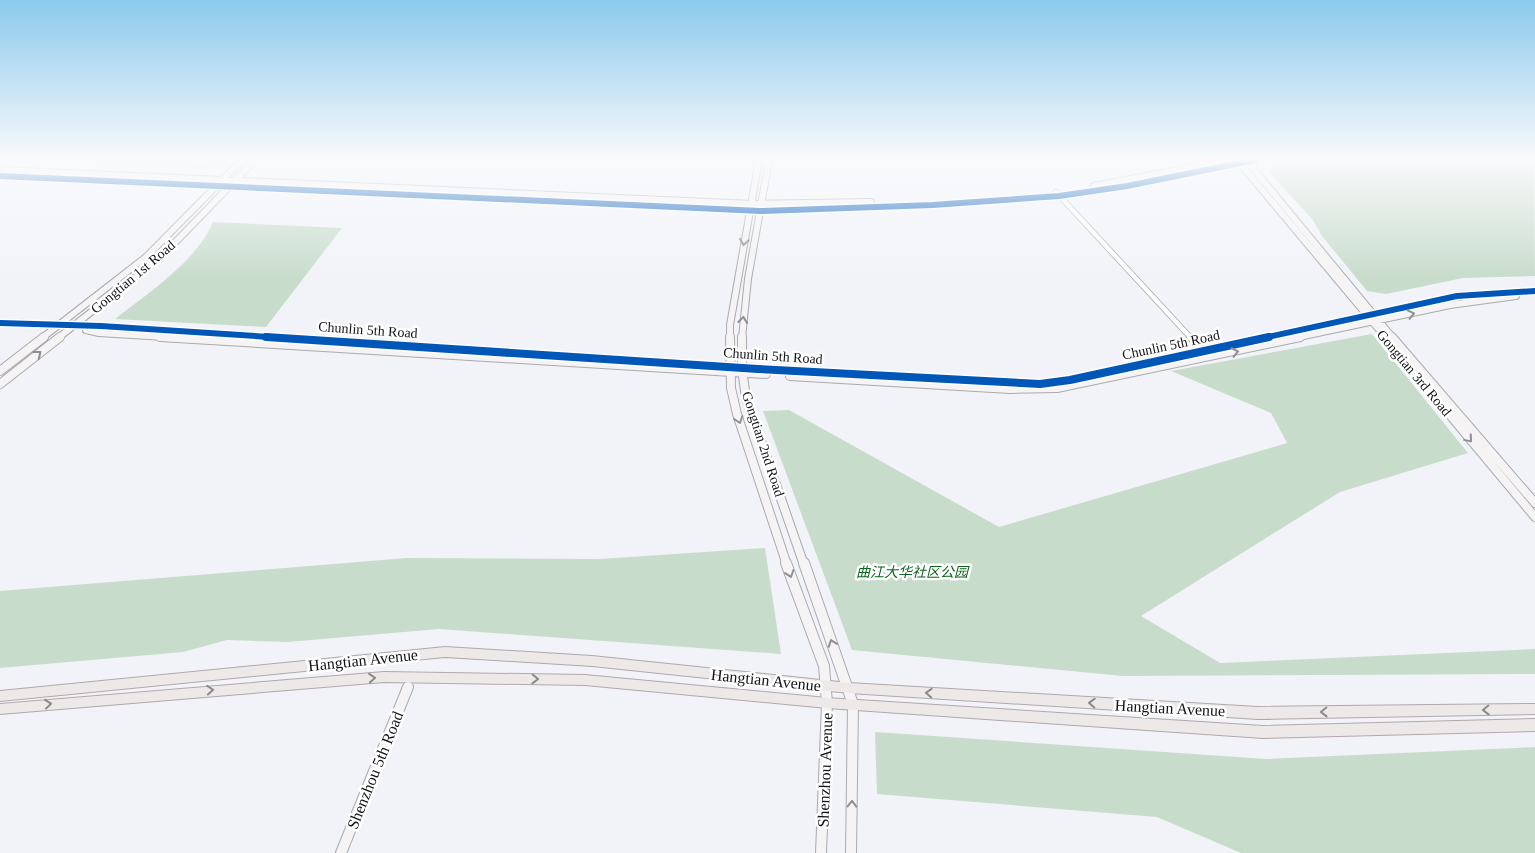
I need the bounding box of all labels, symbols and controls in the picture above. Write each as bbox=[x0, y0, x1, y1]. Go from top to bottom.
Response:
one-way arrow bbox=[740, 237, 750, 246]
street label: Gongtian 1st Road bbox=[88, 238, 178, 316]
one-way arrow bbox=[1406, 309, 1415, 320]
one-way arrow bbox=[737, 316, 748, 324]
street label: Chunlin 5th Road bbox=[318, 319, 418, 341]
street label: Chunlin 5th Road bbox=[1121, 327, 1221, 363]
street label: Gongtian 3rd Road bbox=[1374, 327, 1454, 419]
street label: Chunlin 5th Road bbox=[723, 345, 823, 367]
one-way arrow bbox=[1230, 347, 1239, 358]
one-way arrow bbox=[32, 351, 41, 359]
street label: Gongtian 2nd Road bbox=[739, 390, 787, 498]
one-way arrow bbox=[734, 415, 744, 423]
one-way arrow bbox=[1464, 433, 1472, 442]
park label: 曲江大华社区公园 bbox=[856, 565, 970, 580]
one-way arrow bbox=[784, 569, 794, 578]
one-way arrow bbox=[828, 639, 838, 648]
street label: Hangtian Avenue bbox=[307, 646, 419, 675]
street label: Hangtian Avenue bbox=[710, 666, 822, 695]
one-way arrow bbox=[369, 672, 377, 683]
one-way arrow bbox=[531, 674, 539, 685]
one-way arrow bbox=[207, 685, 215, 696]
one-way arrow bbox=[925, 688, 933, 699]
street label: Hangtian Avenue bbox=[1114, 697, 1226, 720]
one-way arrow bbox=[1087, 698, 1095, 709]
one-way arrow bbox=[45, 699, 53, 710]
one-way arrow bbox=[1482, 704, 1490, 715]
one-way arrow bbox=[1320, 707, 1328, 717]
street label: Shenzhou 5th Road bbox=[344, 709, 406, 831]
street label: Shenzhou Avenue bbox=[815, 712, 835, 828]
one-way arrow bbox=[847, 800, 857, 808]

